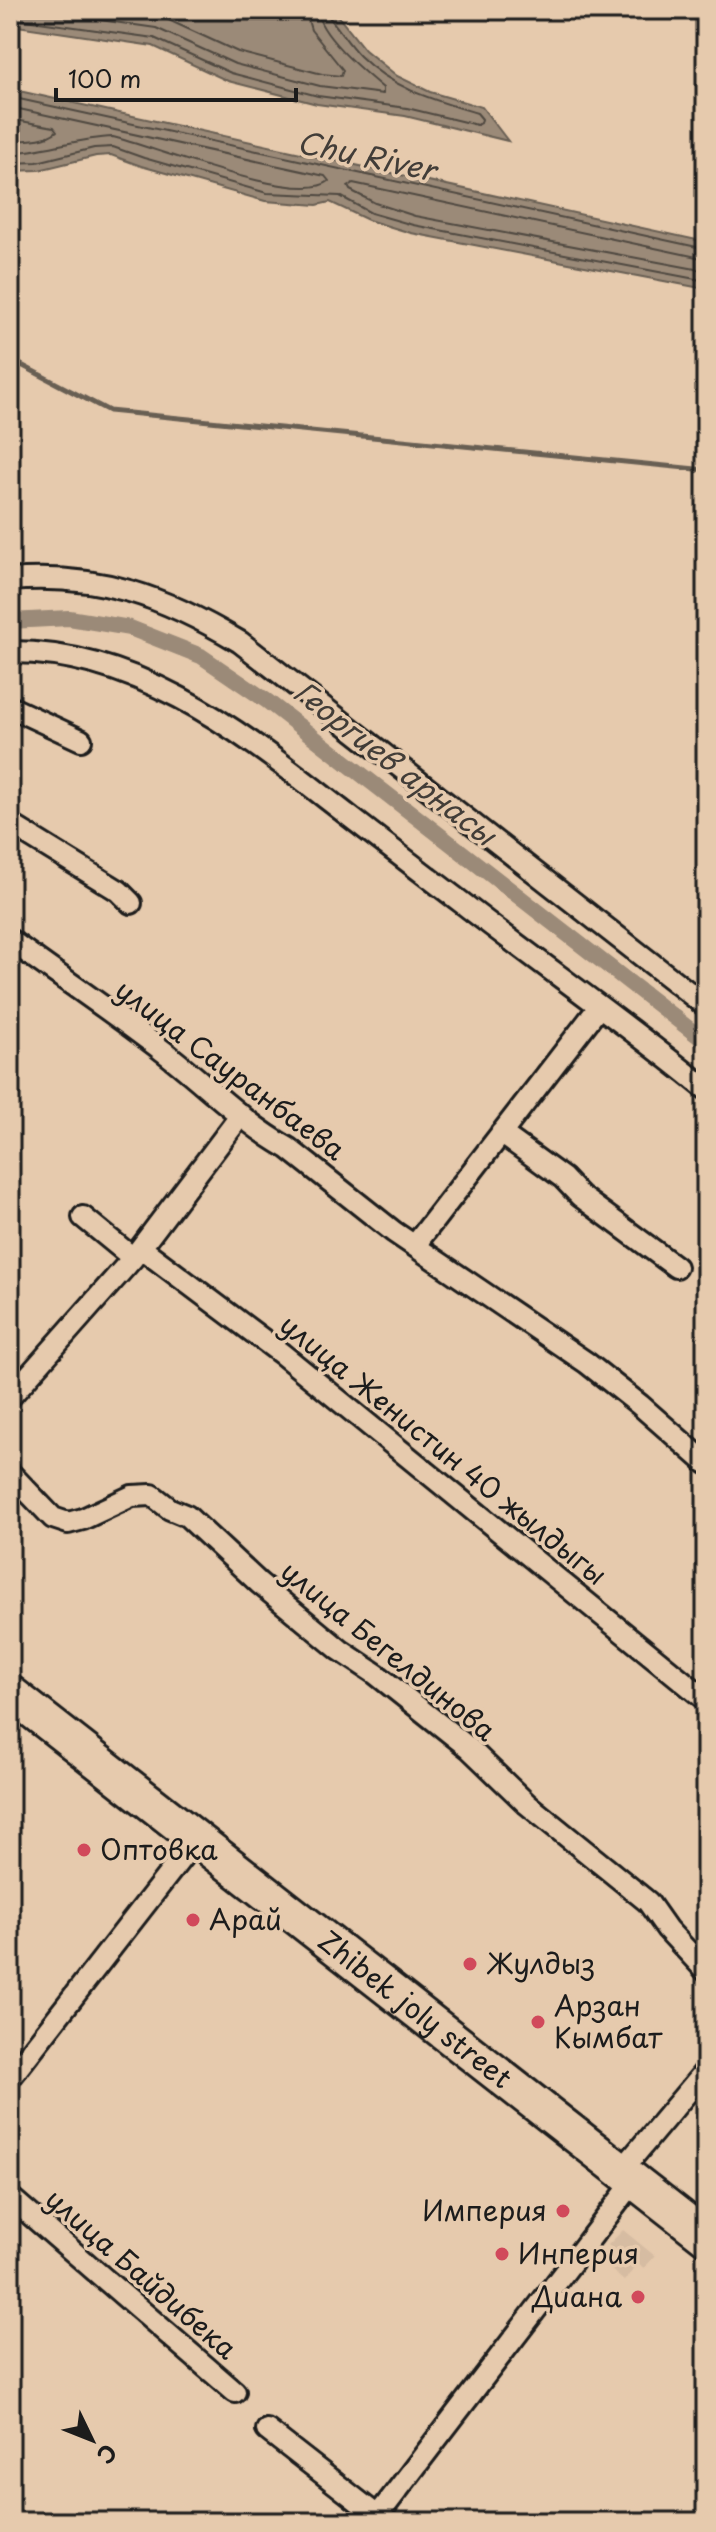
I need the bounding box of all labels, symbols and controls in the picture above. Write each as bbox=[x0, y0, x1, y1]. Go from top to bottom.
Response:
scale bar bbox=[56, 52, 296, 102]
text: 100 m bbox=[68, 60, 141, 96]
water label: Chu River bbox=[293, 118, 444, 192]
water label: Георгиев арнасы bbox=[285, 669, 508, 856]
street label: улица Сауранбаева bbox=[107, 968, 356, 1170]
street label: улица Женистин 40 жылдыгы bbox=[271, 1303, 617, 1595]
street label: улица Бегелдинова bbox=[272, 1549, 506, 1751]
place label: Оптовка bbox=[100, 1827, 218, 1870]
marker: Оптовка bbox=[75, 1841, 93, 1859]
place label: Арай bbox=[209, 1897, 282, 1940]
marker: Арай bbox=[184, 1911, 202, 1929]
street label: Zhibek joly street bbox=[310, 1919, 522, 2098]
place label: Жулдыз bbox=[486, 1941, 595, 1984]
marker: Жулдыз bbox=[461, 1955, 479, 1973]
place label: Арзан Кымбат bbox=[554, 1983, 663, 2058]
marker: Арзан Кымбат bbox=[529, 2013, 547, 2031]
street label: улица Байдибека bbox=[37, 2177, 248, 2369]
place label: Империя bbox=[422, 2188, 547, 2231]
marker: Империя bbox=[554, 2202, 572, 2220]
place label: Инперия bbox=[518, 2231, 639, 2274]
marker: Инперия bbox=[493, 2245, 511, 2263]
place label: Диана bbox=[531, 2274, 622, 2317]
marker: Диана bbox=[629, 2288, 647, 2306]
north arrow bbox=[52, 2400, 132, 2480]
text: С bbox=[90, 2437, 125, 2472]

